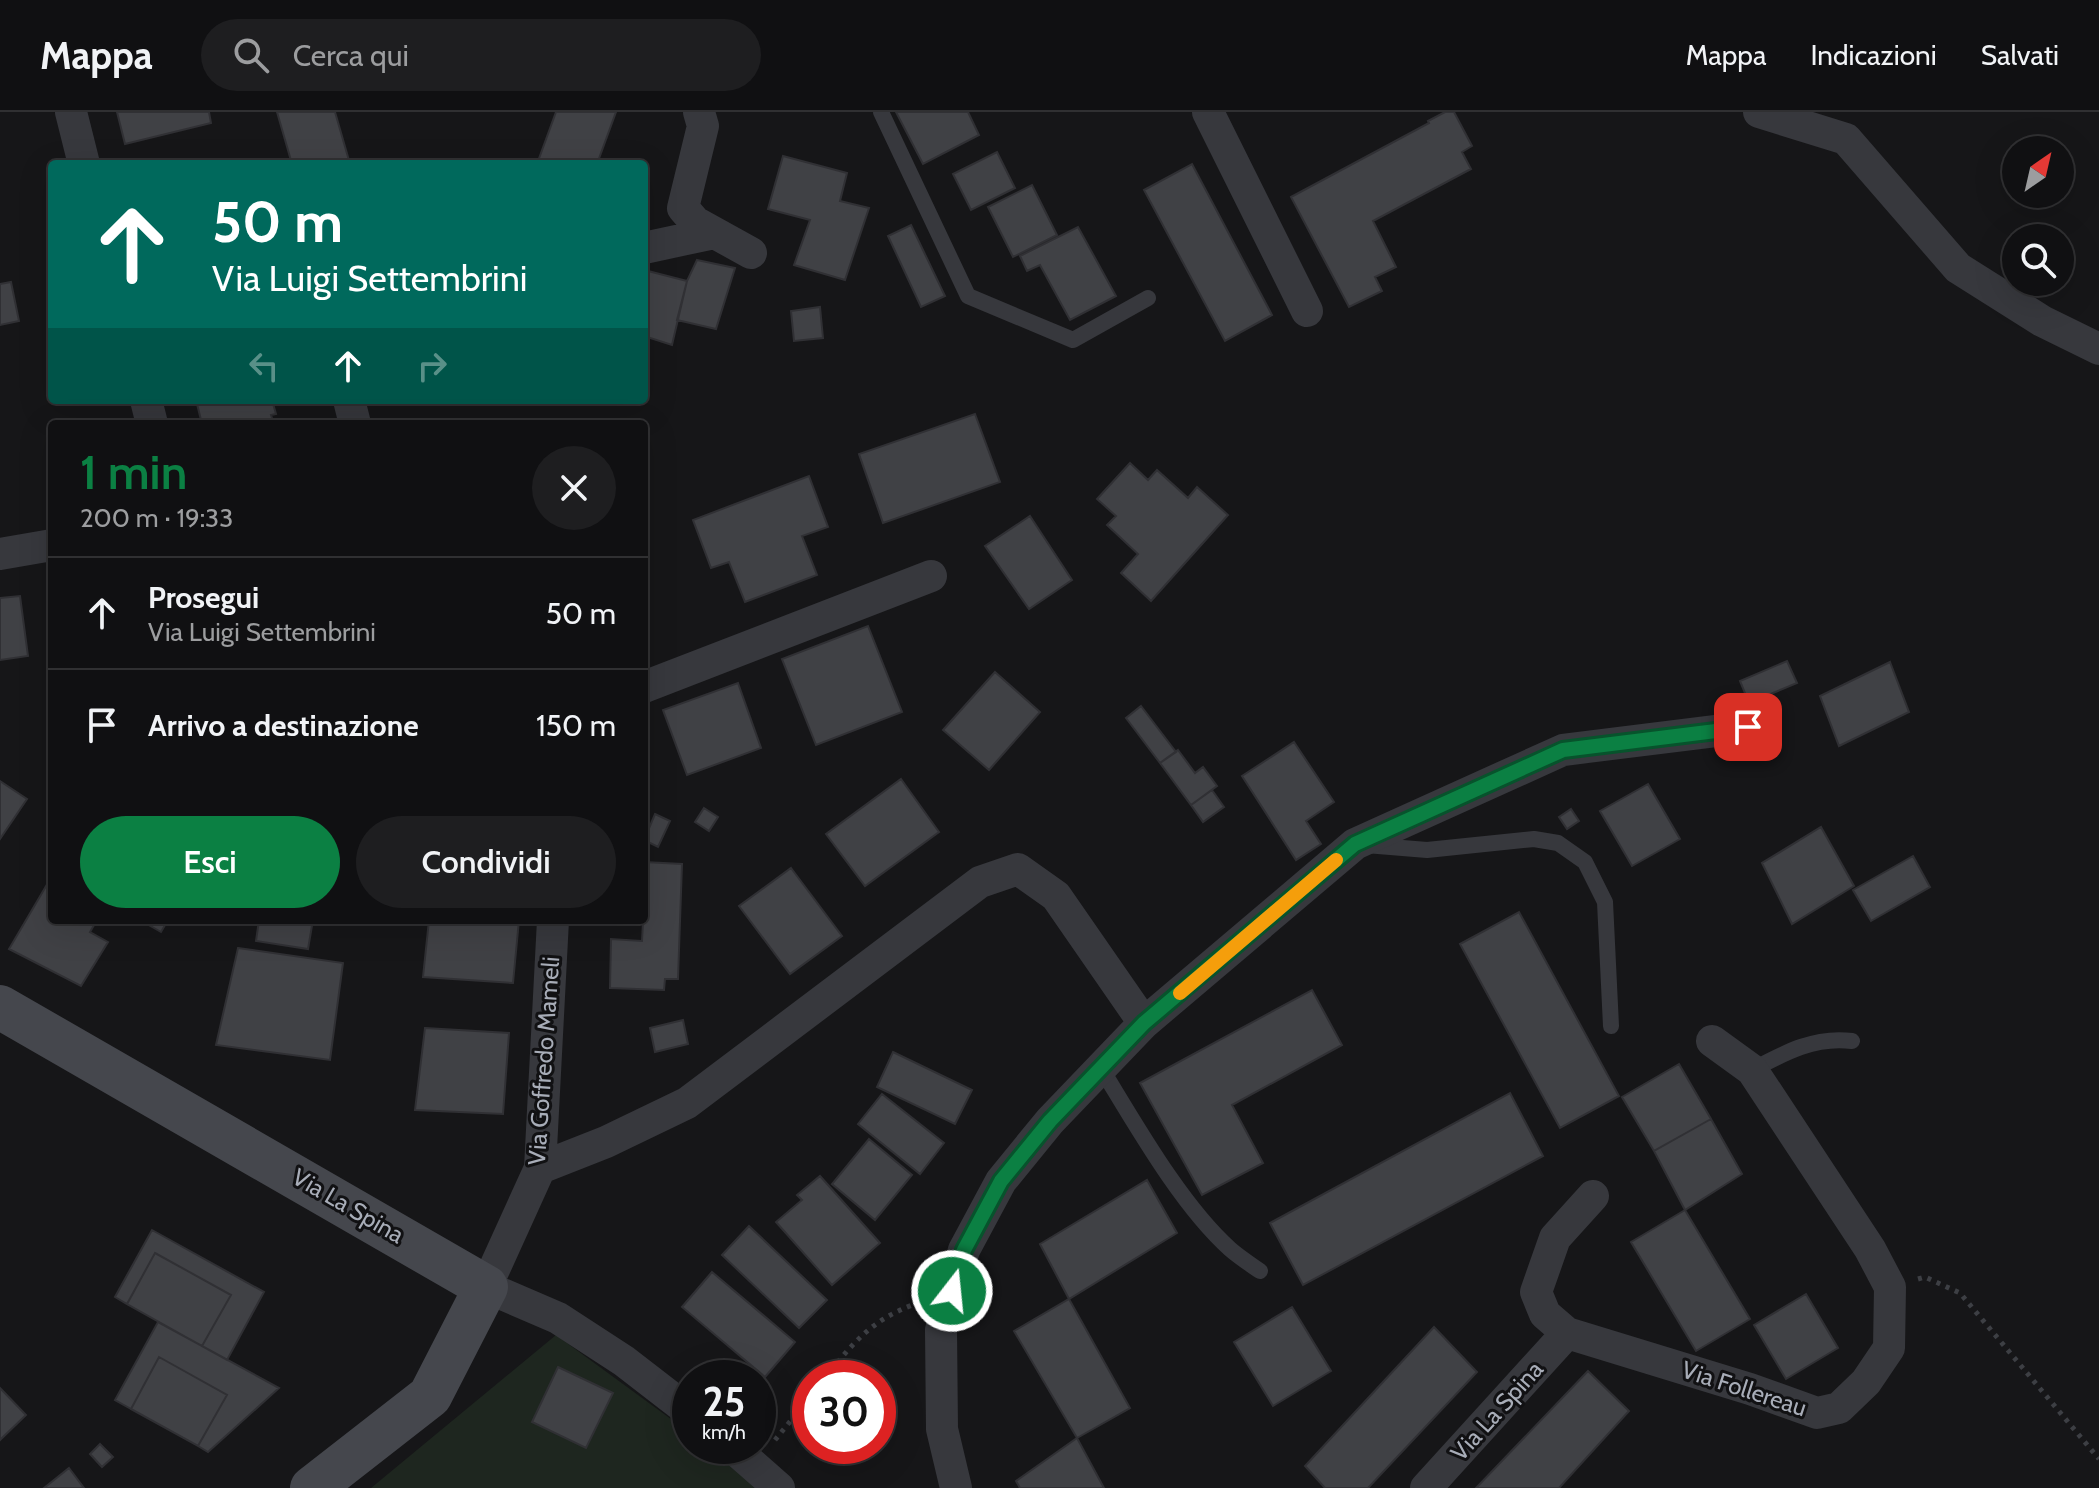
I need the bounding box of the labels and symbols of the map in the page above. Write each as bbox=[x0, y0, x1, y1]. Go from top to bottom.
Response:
north arrow bbox=[2002, 136, 2074, 208]
pin bbox=[1714, 693, 1782, 761]
street label: Via Goffredo Mameli bbox=[522, 956, 565, 1166]
street label: Via La Spina bbox=[287, 1162, 410, 1249]
position arrow bbox=[910, 1249, 994, 1333]
street label: Via La Spina bbox=[1444, 1355, 1549, 1466]
street label: Via Follereau bbox=[1678, 1355, 1810, 1422]
speed limit sign: 30 bbox=[792, 1360, 896, 1464]

